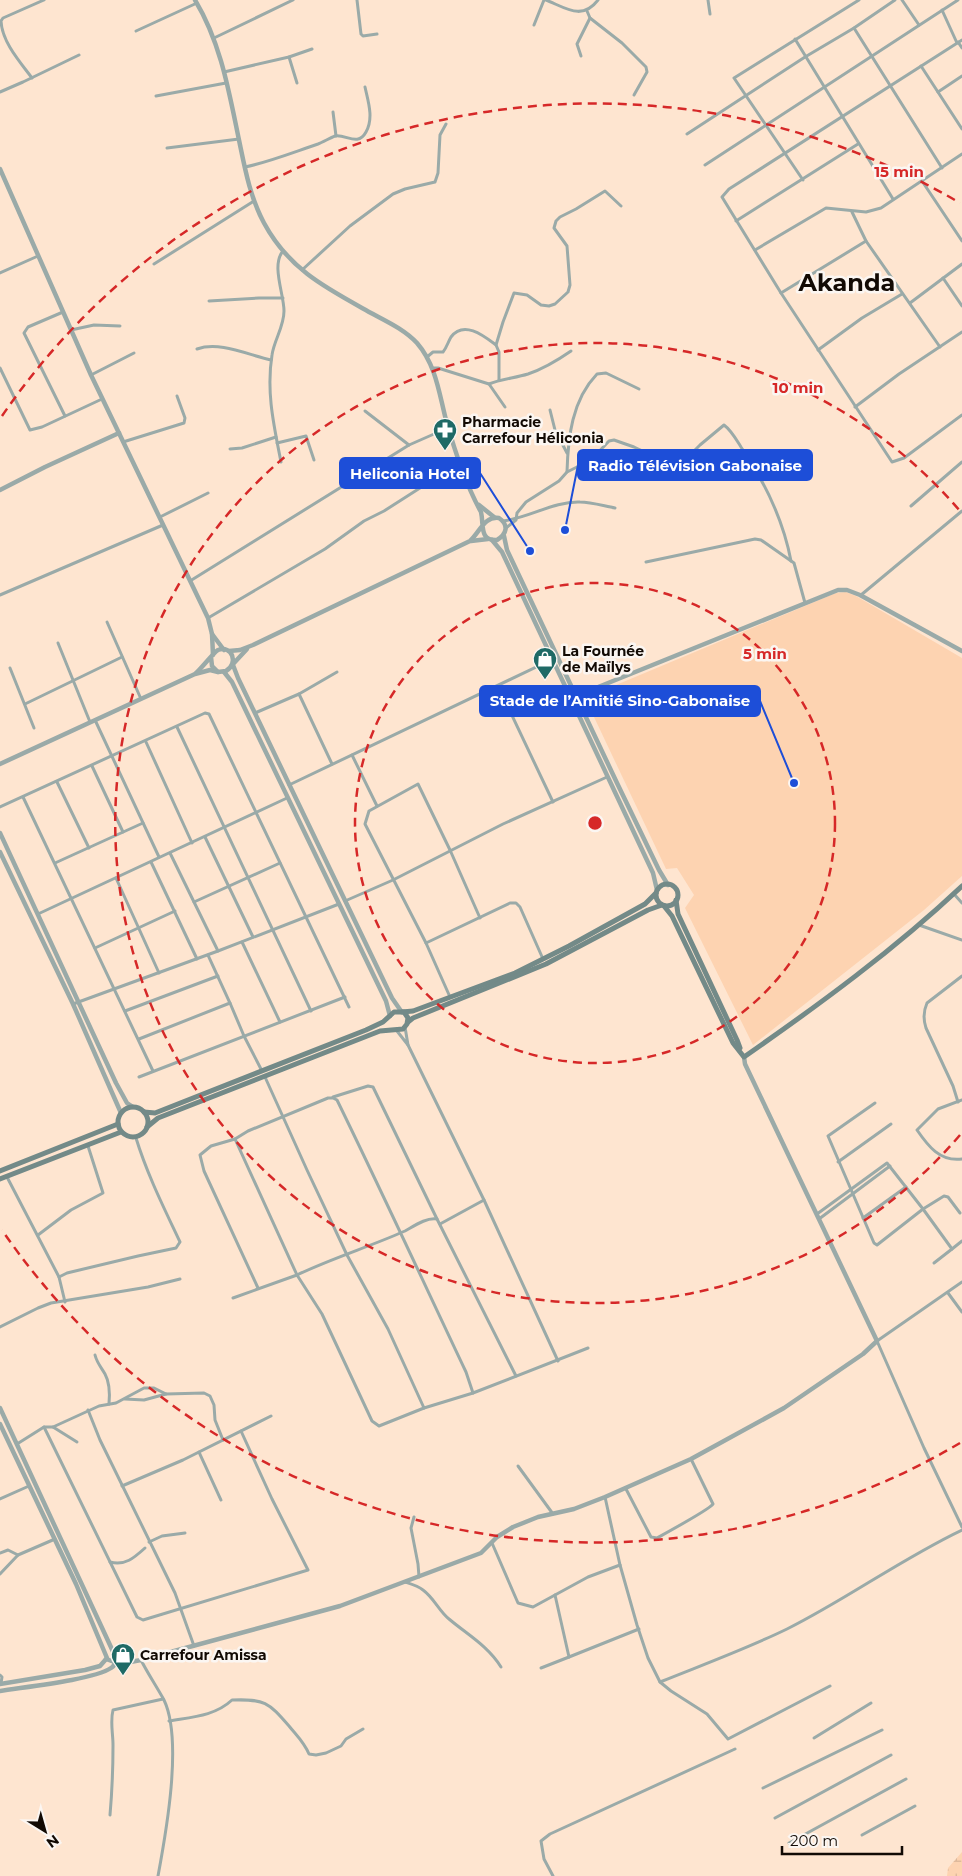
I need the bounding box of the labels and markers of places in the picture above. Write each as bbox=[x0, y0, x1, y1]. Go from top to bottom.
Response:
place label: Pharmacie Carrefour Héliconia bbox=[462, 413, 604, 447]
pharmacy icon: Pharmacie Carrefour Héliconia bbox=[432, 417, 458, 451]
callout: Radio Télévision Gabonaise bbox=[578, 450, 812, 480]
callout: Heliconia Hotel bbox=[340, 458, 480, 488]
place label: La Fournée de Maïlys bbox=[562, 642, 644, 676]
shop icon: La Fournée de Maïlys bbox=[532, 646, 558, 680]
callout: Stade de l’Amitié Sino-Gabonaise bbox=[480, 686, 760, 716]
centre of rings bbox=[586, 814, 604, 832]
shop icon: Carrefour Amissa bbox=[110, 1642, 136, 1676]
place label: Carrefour Amissa bbox=[140, 1646, 267, 1664]

